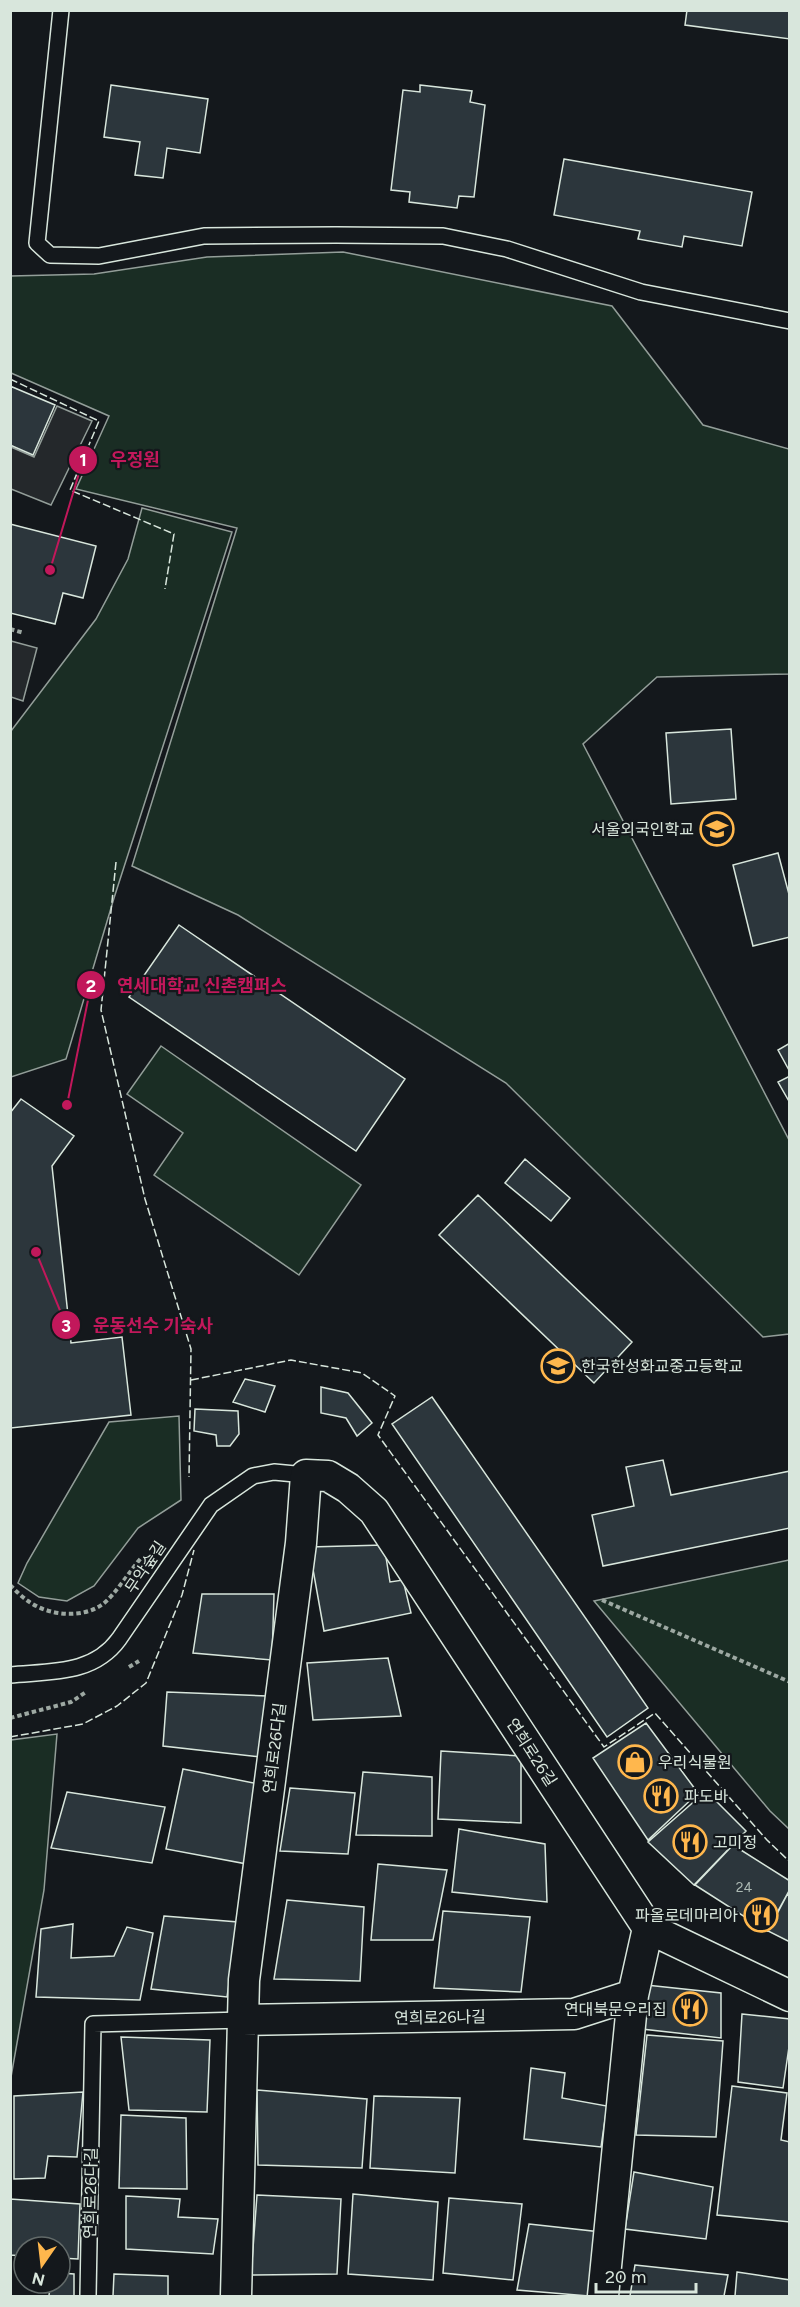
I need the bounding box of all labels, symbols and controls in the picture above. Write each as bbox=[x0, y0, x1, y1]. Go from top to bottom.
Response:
callout: 우정원 bbox=[68, 442, 171, 478]
text: 1 bbox=[79, 449, 87, 471]
text: 우정원 bbox=[110, 449, 160, 471]
school or university icon: 서울외국인학교 bbox=[699, 811, 735, 847]
place label: 서울외국인학교 bbox=[591, 820, 694, 839]
callout: 연세대학교 신촌캠퍼스 bbox=[76, 967, 299, 1003]
text: 2 bbox=[86, 975, 96, 997]
text: 연세대학교 신촌캠퍼스 bbox=[117, 975, 287, 997]
callout: 운동선수 기숙사 bbox=[51, 1307, 225, 1343]
text: 3 bbox=[61, 1315, 71, 1337]
text: 운동선수 기숙사 bbox=[93, 1315, 214, 1337]
school or university icon: 한국한성화교중고등학교 bbox=[540, 1348, 576, 1384]
place label: 한국한성화교중고등학교 bbox=[581, 1357, 743, 1376]
street label: 무악숲길 bbox=[121, 1538, 170, 1597]
street label: 연희로26다길 bbox=[259, 1701, 290, 1795]
street label: 연희로26길 bbox=[503, 1715, 560, 1790]
shop icon: 우리식물원 bbox=[617, 1744, 653, 1780]
place label: 우리식물원 bbox=[658, 1753, 732, 1772]
restaurant icon: 파도바 bbox=[643, 1778, 679, 1814]
place label: 파도바 bbox=[684, 1787, 728, 1806]
restaurant icon: 고미정 bbox=[672, 1824, 708, 1860]
place label: 고미정 bbox=[713, 1833, 757, 1852]
house number: 24 bbox=[736, 1879, 753, 1896]
restaurant icon: 파올로데마리아 bbox=[743, 1897, 779, 1933]
place label: 파올로데마리아 bbox=[635, 1906, 738, 1925]
restaurant icon: 연대북문우리집 bbox=[672, 1991, 708, 2027]
place label: 연대북문우리집 bbox=[564, 2000, 667, 2019]
street label: 연희로26나길 bbox=[394, 2007, 486, 2028]
street label: 연희로26다길 bbox=[80, 2147, 101, 2239]
north arrow bbox=[12, 2235, 72, 2295]
scale bar bbox=[596, 2256, 696, 2294]
text: 20 m bbox=[605, 2266, 646, 2288]
text: N bbox=[30, 2268, 47, 2290]

